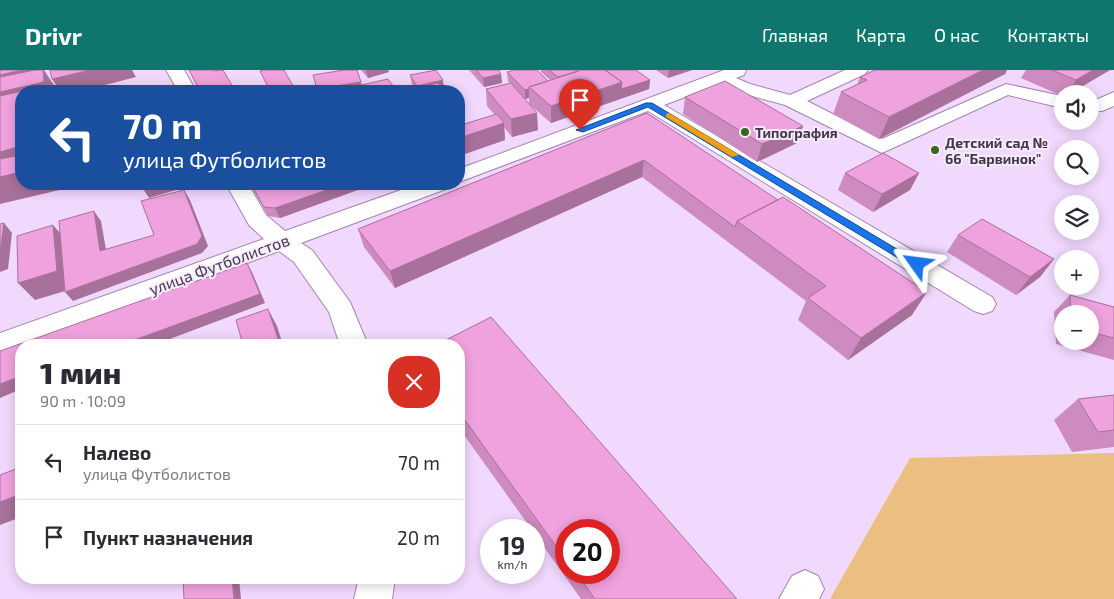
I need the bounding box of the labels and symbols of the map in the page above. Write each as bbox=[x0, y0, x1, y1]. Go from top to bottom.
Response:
pin bbox=[559, 79, 601, 130]
place label: Типография bbox=[755, 124, 838, 141]
marker: Типография bbox=[739, 126, 751, 138]
place label: Детский сад № 66 "Барвинок" bbox=[945, 134, 1048, 167]
marker: Детский сад № 66 "Барвинок" bbox=[929, 144, 941, 156]
street label: улица Футболистов bbox=[146, 230, 292, 299]
position arrow bbox=[890, 237, 942, 289]
speed limit sign: 20 bbox=[555, 519, 620, 584]

